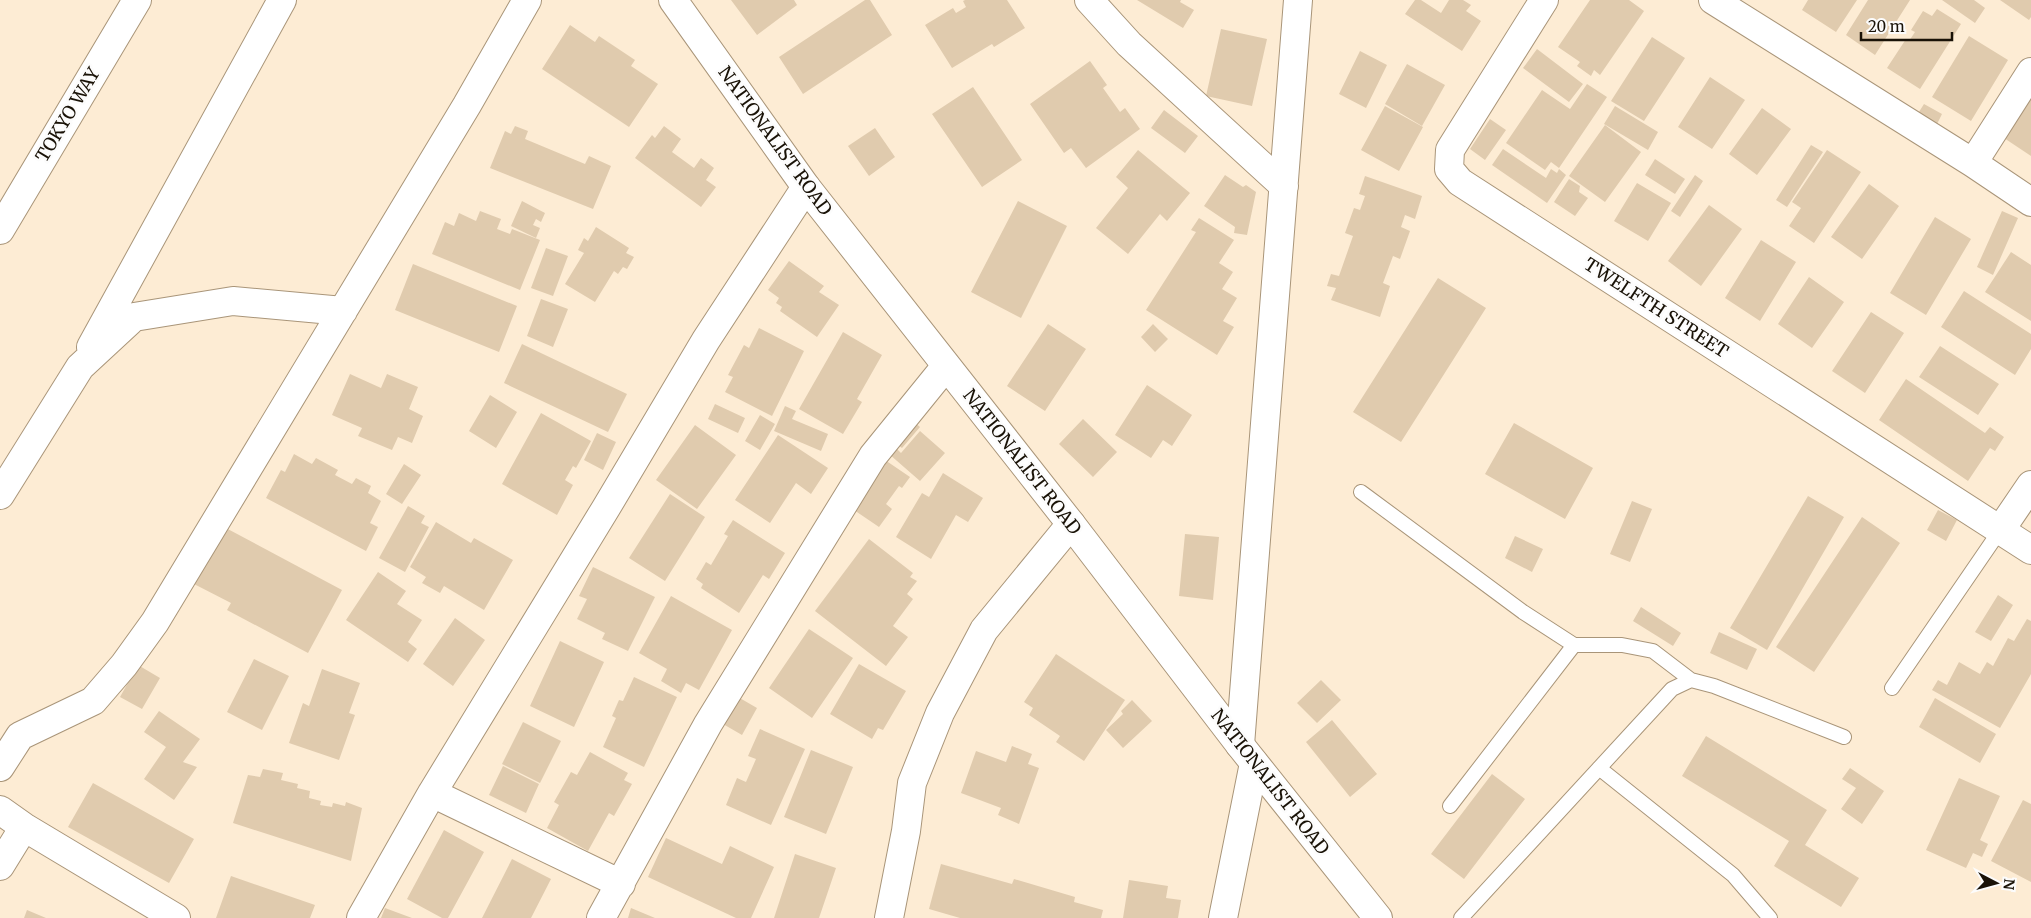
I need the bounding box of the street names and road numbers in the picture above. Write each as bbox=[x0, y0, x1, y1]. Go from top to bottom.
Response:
street label: NATIONALIST ROAD bbox=[713, 62, 837, 220]
street label: TOKYO WAY bbox=[30, 63, 105, 166]
street label: TWELFTH STREET bbox=[1580, 252, 1733, 363]
street label: NATIONALIST ROAD bbox=[958, 384, 1087, 539]
street label: NATIONALIST ROAD bbox=[1206, 704, 1335, 859]

